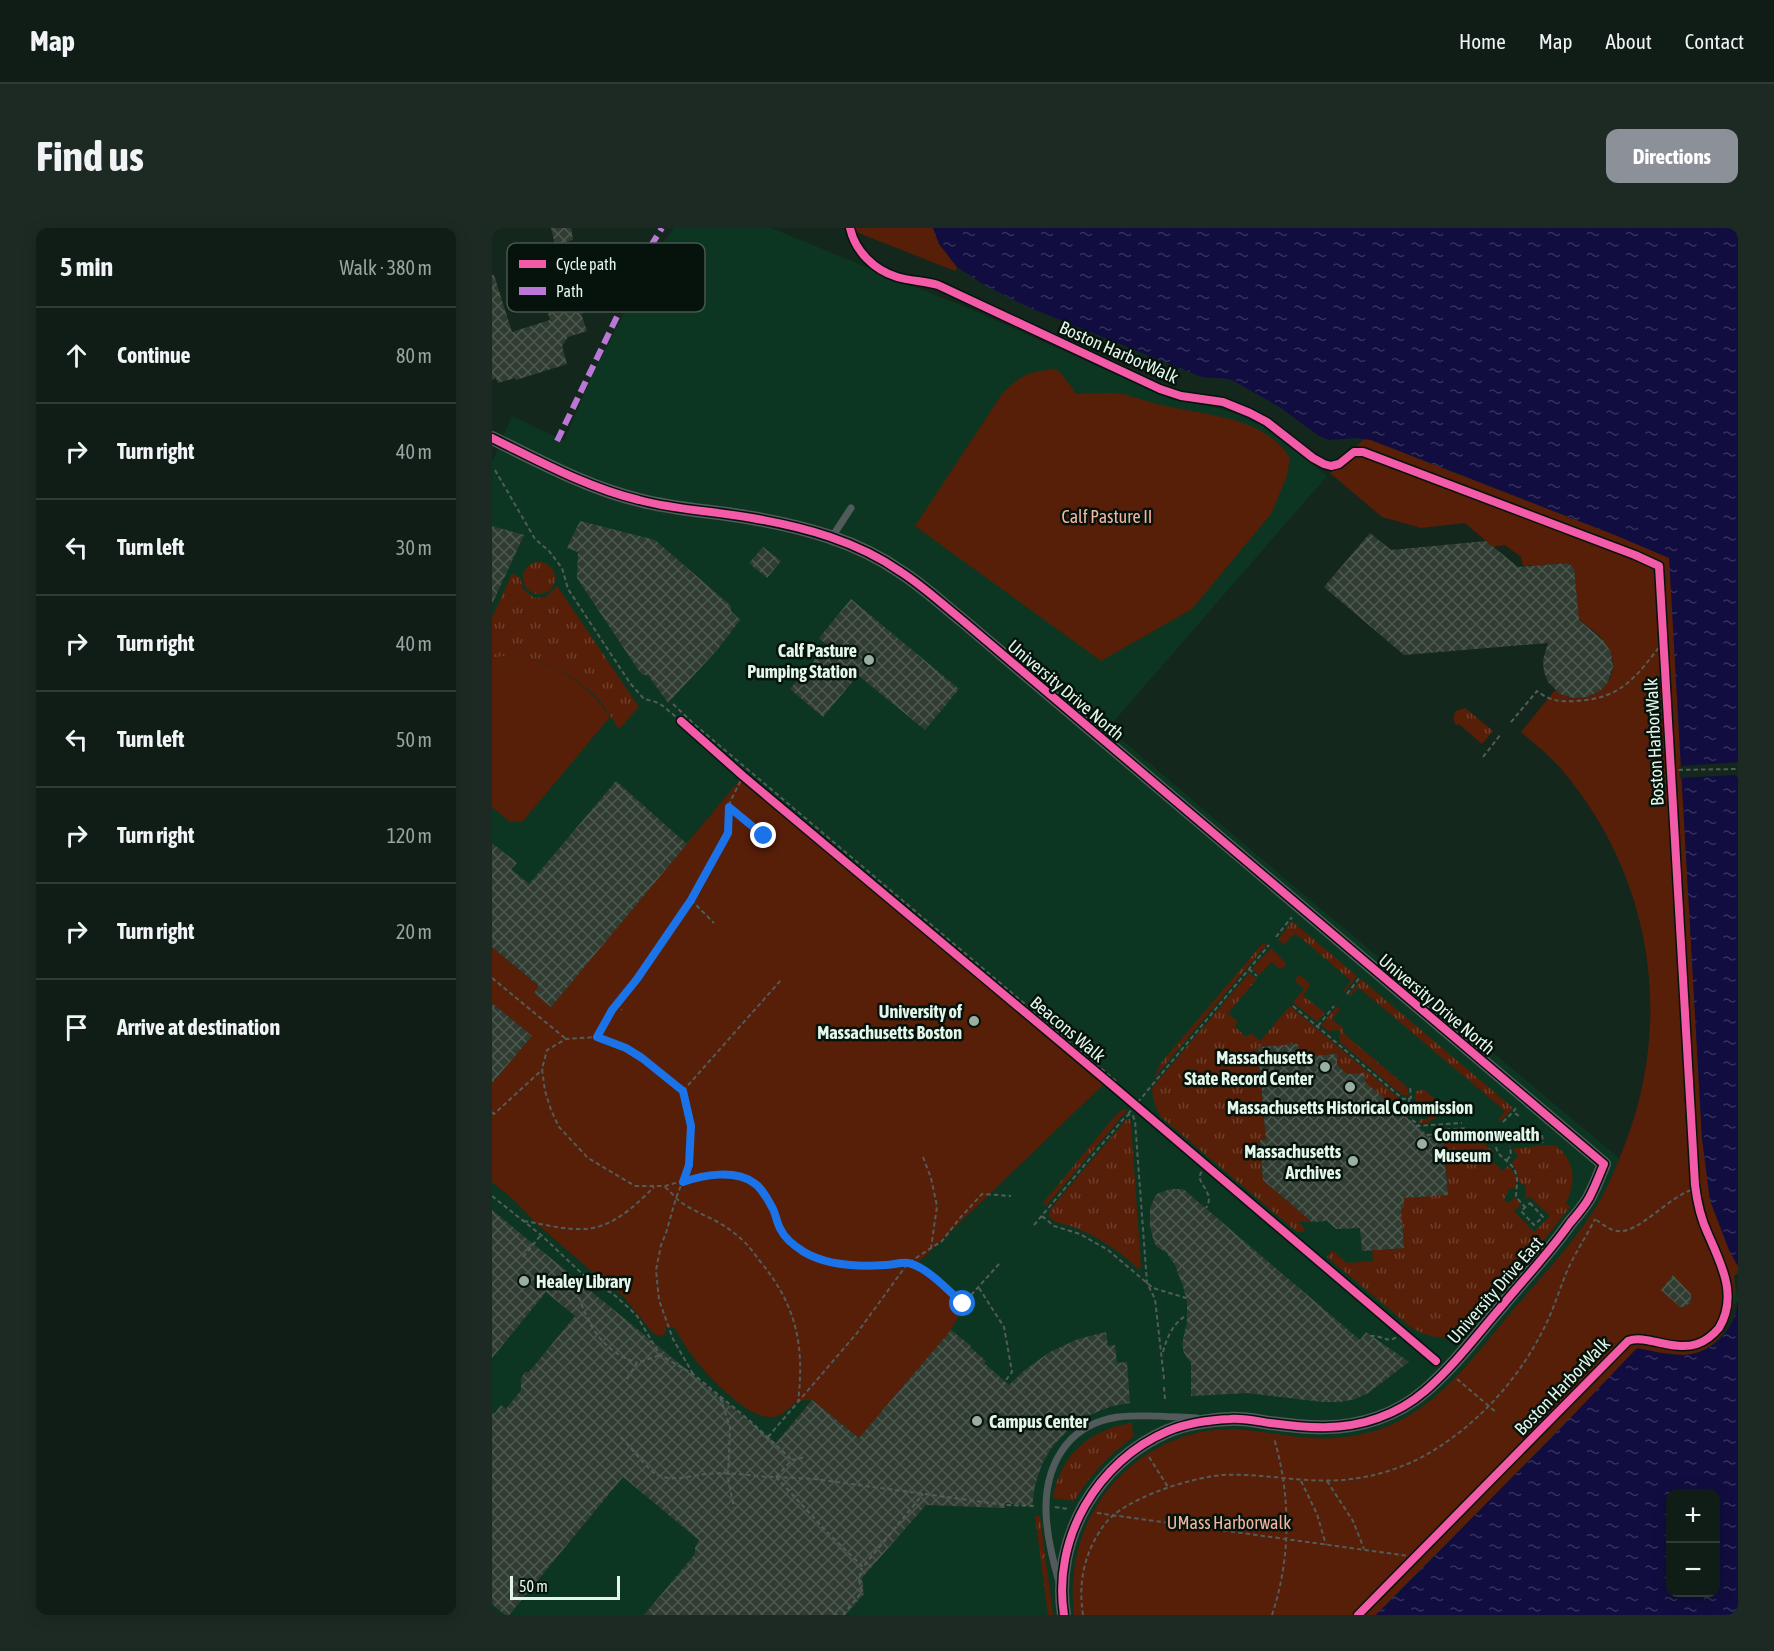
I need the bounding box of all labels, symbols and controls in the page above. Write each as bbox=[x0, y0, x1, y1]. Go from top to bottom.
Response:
text: Map bbox=[30, 25, 75, 57]
text: Home bbox=[1459, 29, 1506, 53]
text: Map bbox=[1539, 29, 1573, 53]
text: About bbox=[1606, 29, 1652, 53]
text: Contact bbox=[1685, 29, 1744, 53]
button: Directions bbox=[1606, 129, 1738, 183]
text: Find us bbox=[36, 132, 144, 180]
legend bbox=[507, 243, 705, 312]
text: 5 min bbox=[60, 252, 113, 282]
text: Cycle path bbox=[556, 255, 616, 274]
text: Walk · 380 m bbox=[340, 256, 432, 279]
text: Path bbox=[556, 282, 583, 300]
street label: Boston HarborWalk bbox=[1056, 316, 1182, 388]
icon: ahead bbox=[60, 339, 93, 372]
text: Continue bbox=[117, 342, 191, 368]
text: 80 m bbox=[396, 344, 432, 367]
icon: right bbox=[60, 435, 93, 468]
text: Turn right bbox=[117, 438, 194, 464]
text: 40 m bbox=[396, 440, 432, 463]
park label: Calf Pasture II bbox=[1062, 506, 1152, 527]
icon: left bbox=[60, 531, 93, 564]
text: Turn left bbox=[117, 534, 184, 560]
text: 30 m bbox=[396, 536, 432, 559]
icon: right bbox=[60, 627, 93, 660]
text: Turn right bbox=[117, 630, 194, 656]
text: 40 m bbox=[396, 632, 432, 655]
street label: University Drive North bbox=[1004, 635, 1128, 745]
place label: Calf Pasture Pumping Station bbox=[747, 640, 857, 682]
marker: Calf Pasture Pumping Station bbox=[862, 653, 876, 667]
street label: Boston HarborWalk bbox=[1640, 677, 1668, 806]
icon: left bbox=[60, 723, 93, 756]
text: Turn left bbox=[117, 726, 184, 752]
text: 50 m bbox=[396, 728, 432, 751]
icon: right bbox=[60, 819, 93, 852]
text: Turn right bbox=[117, 822, 194, 848]
route end bbox=[750, 822, 776, 848]
text: 120 m bbox=[387, 824, 432, 847]
icon: right bbox=[60, 915, 93, 948]
text: Turn right bbox=[117, 918, 194, 944]
text: 20 m bbox=[396, 920, 432, 943]
street label: University Drive North bbox=[1375, 949, 1499, 1059]
street label: Beacons Walk bbox=[1026, 992, 1110, 1066]
place label: University of Massachusetts Boston bbox=[817, 1001, 963, 1043]
icon: arrive bbox=[60, 1011, 93, 1044]
text: Arrive at destination bbox=[117, 1014, 280, 1040]
marker: University of Massachusetts Boston bbox=[967, 1014, 981, 1028]
place label: Massachusetts State Record Center bbox=[1184, 1047, 1314, 1089]
marker: Massachusetts State Record Center bbox=[1318, 1060, 1332, 1074]
marker: Massachusetts Historical Commission bbox=[1343, 1080, 1357, 1094]
place label: Massachusetts Historical Commission bbox=[1227, 1097, 1473, 1118]
place label: Commonwealth Museum bbox=[1434, 1124, 1540, 1166]
marker: Commonwealth Museum bbox=[1415, 1137, 1429, 1151]
place label: Massachusetts Archives bbox=[1244, 1141, 1342, 1183]
marker: Massachusetts Archives bbox=[1346, 1154, 1360, 1168]
street label: University Drive East bbox=[1443, 1232, 1547, 1348]
place label: Healey Library bbox=[536, 1271, 632, 1292]
marker: Healey Library bbox=[517, 1274, 531, 1288]
route start bbox=[949, 1290, 975, 1316]
street label: Boston HarborWalk bbox=[1510, 1333, 1614, 1439]
place label: Campus Center bbox=[989, 1411, 1089, 1432]
marker: Campus Center bbox=[970, 1414, 984, 1428]
map controls bbox=[1666, 1489, 1720, 1597]
button: + bbox=[1666, 1489, 1720, 1543]
park label: UMass Harborwalk bbox=[1167, 1512, 1291, 1533]
button: − bbox=[1666, 1543, 1720, 1597]
scale bar bbox=[510, 1573, 620, 1600]
text: 50 m bbox=[519, 1577, 548, 1595]

